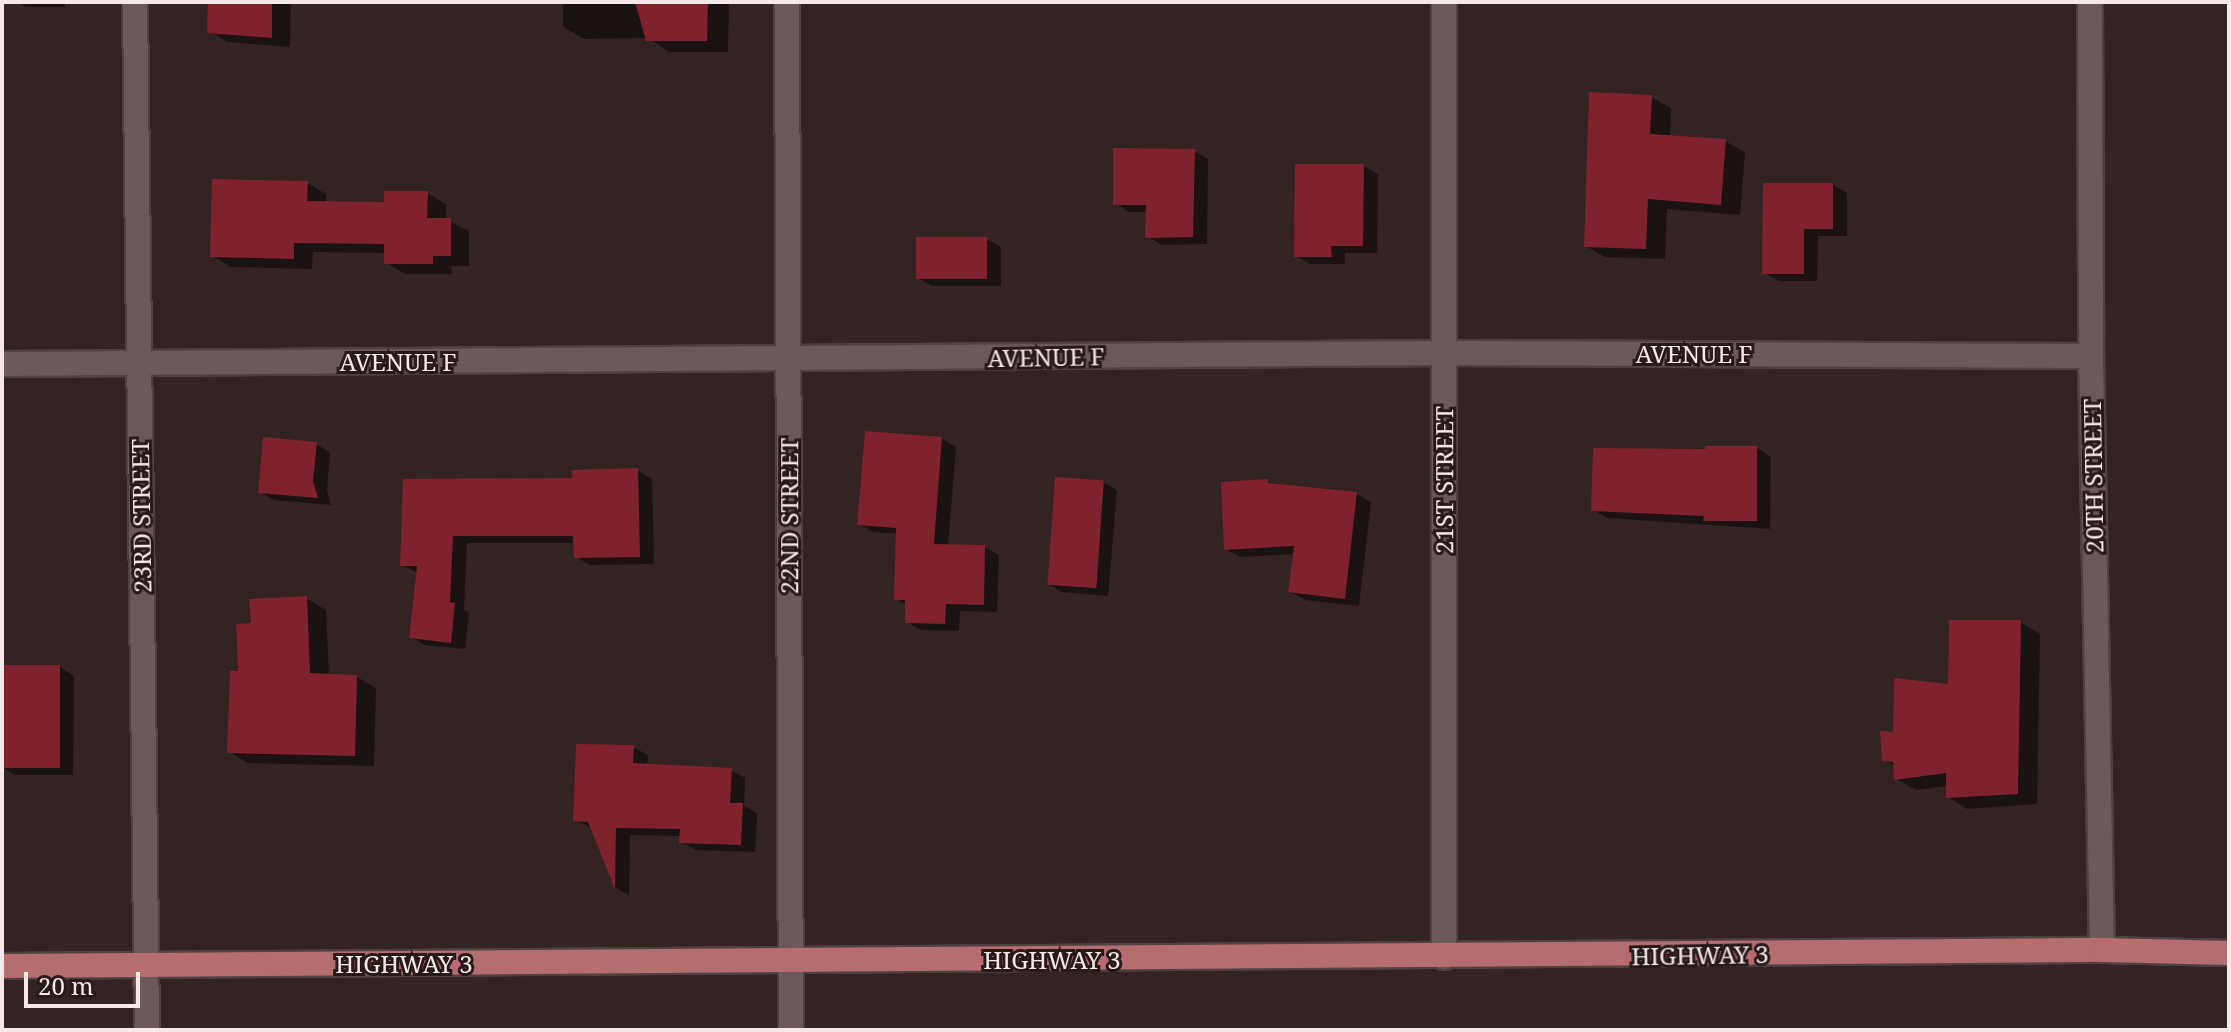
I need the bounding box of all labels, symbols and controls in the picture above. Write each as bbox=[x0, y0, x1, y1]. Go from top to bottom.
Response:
street label: AVENUE F bbox=[1635, 340, 1753, 368]
street label: AVENUE F bbox=[987, 342, 1105, 372]
street label: AVENUE F bbox=[339, 348, 457, 376]
street label: 20TH STREET bbox=[2077, 399, 2109, 553]
street label: 21ST STREET bbox=[1430, 406, 1458, 554]
street label: 22ND STREET bbox=[775, 438, 803, 594]
street label: 23RD STREET bbox=[125, 439, 157, 593]
street label: HIGHWAY 3 bbox=[1631, 939, 1769, 971]
street label: HIGHWAY 3 bbox=[983, 946, 1121, 974]
street label: HIGHWAY 3 bbox=[335, 950, 473, 978]
scale bar bbox=[28, 956, 144, 1006]
text: 20 m bbox=[38, 969, 94, 1002]

